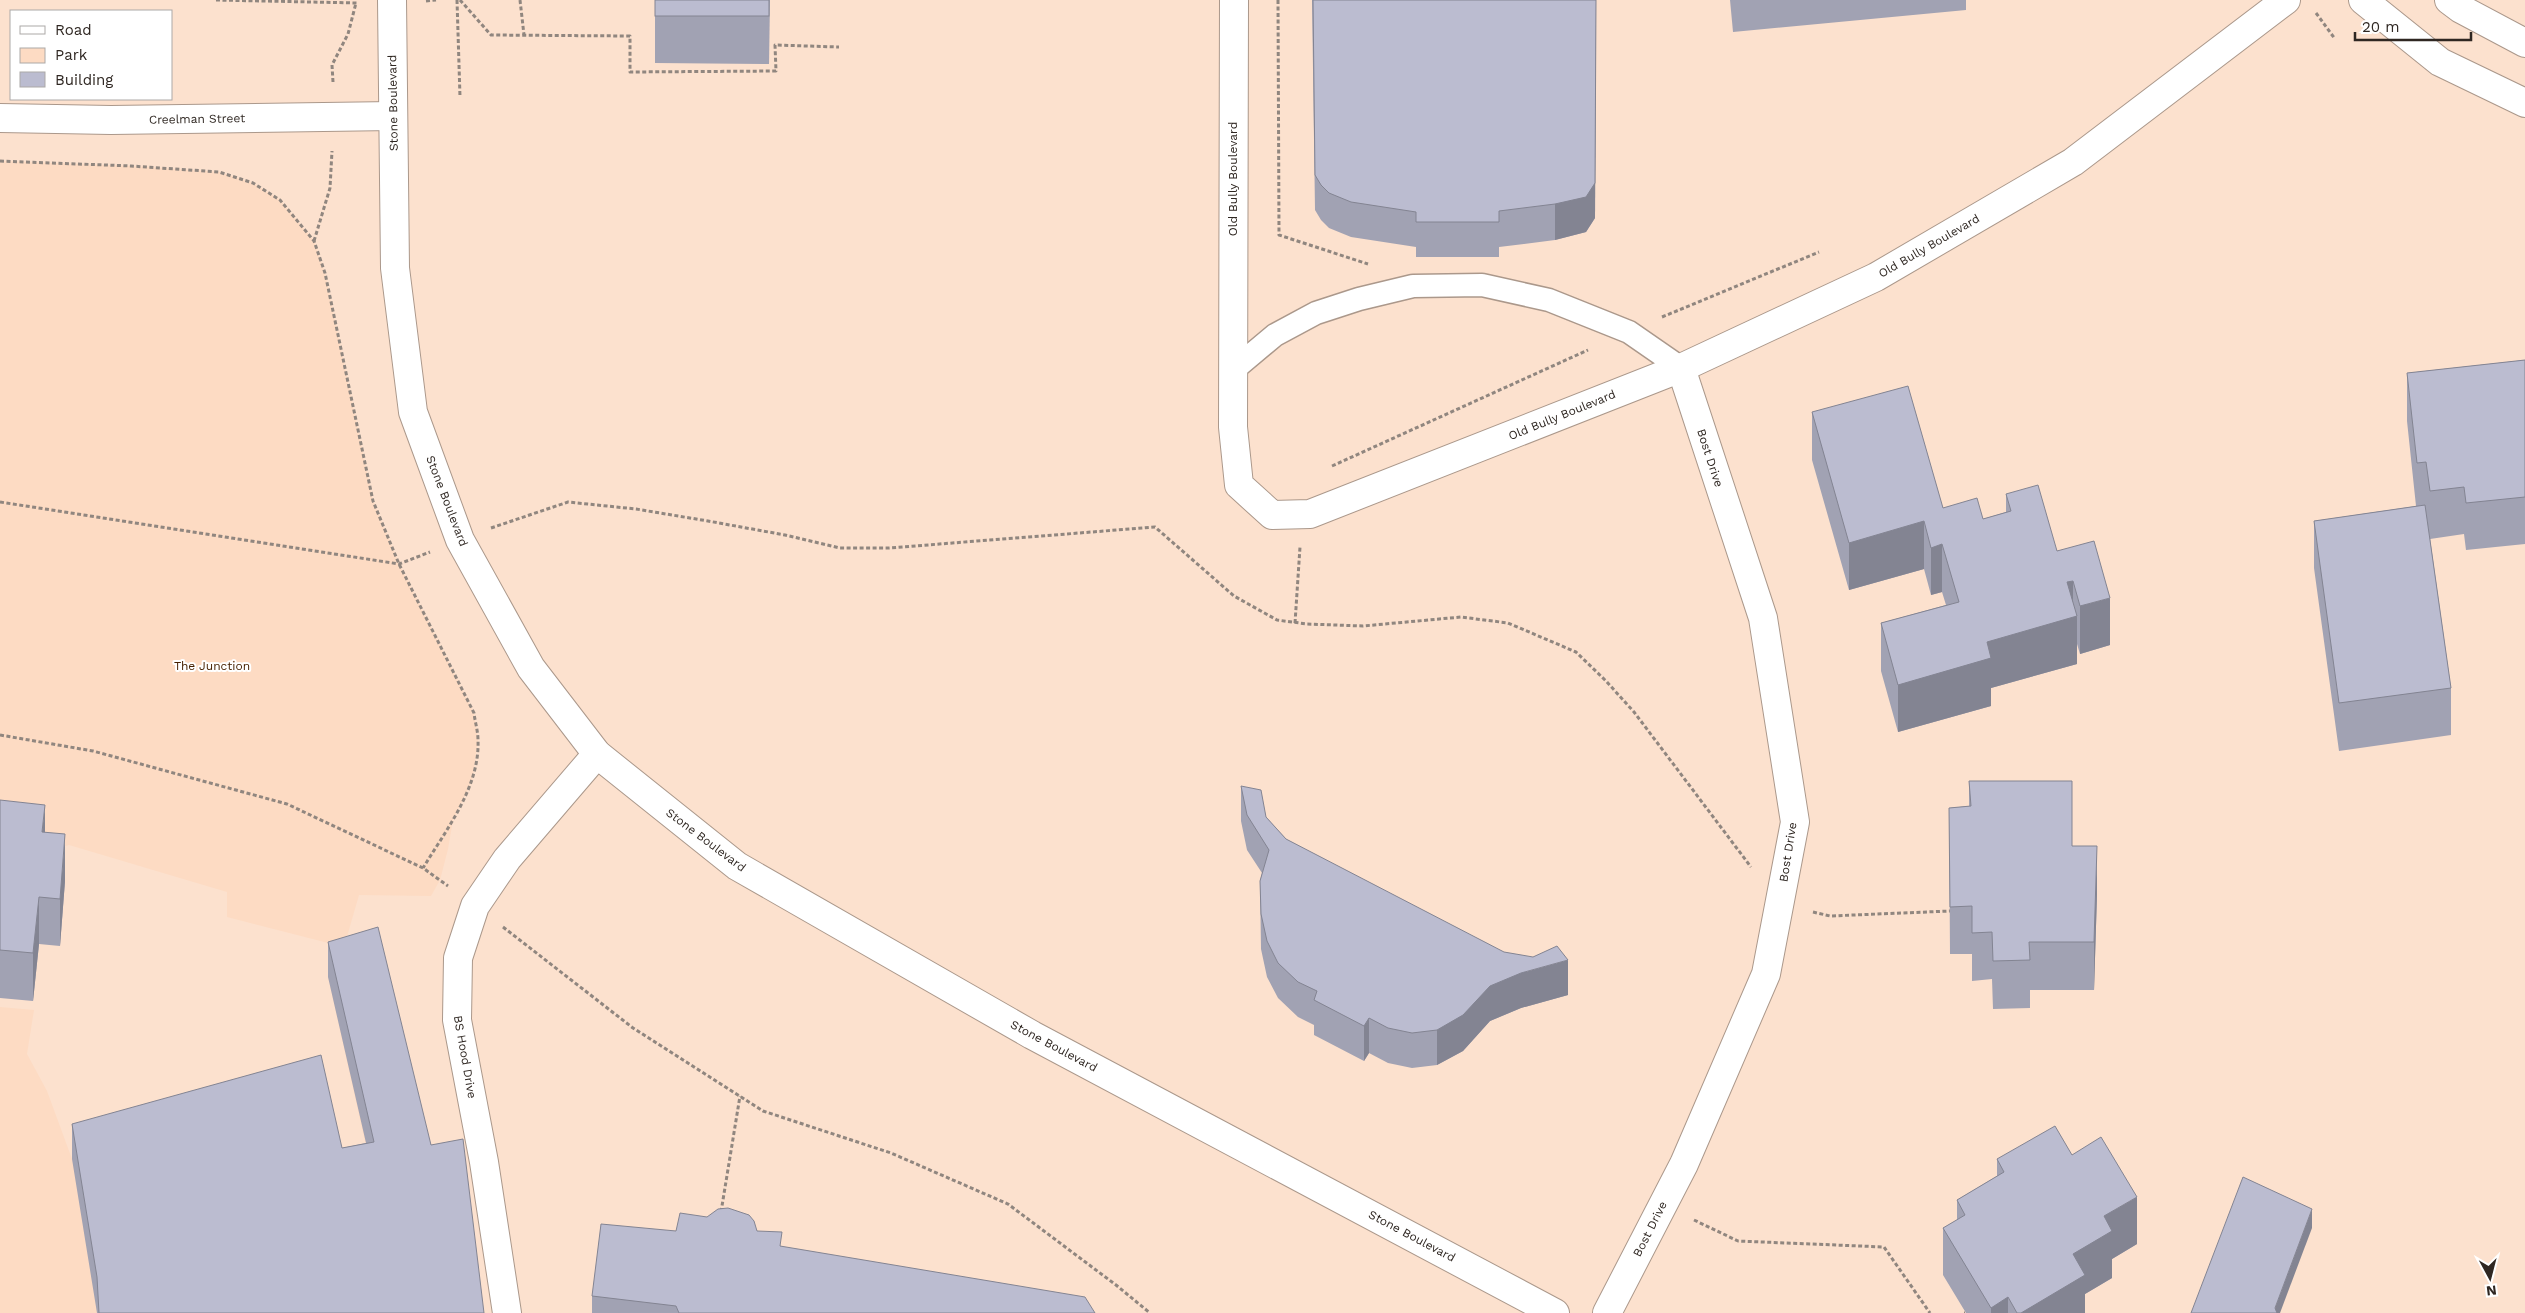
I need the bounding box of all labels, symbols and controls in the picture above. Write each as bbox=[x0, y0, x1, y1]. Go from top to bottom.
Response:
legend bbox=[10, 10, 172, 100]
scale bar bbox=[2355, 10, 2471, 42]
text: 20 m bbox=[2362, 18, 2400, 36]
text: Road bbox=[55, 21, 92, 39]
text: Park bbox=[55, 46, 88, 64]
street label: Stone Boulevard bbox=[385, 55, 401, 151]
text: Building bbox=[55, 71, 113, 89]
street label: Creelman Street bbox=[149, 111, 245, 127]
street label: Old Bully Boulevard bbox=[1226, 122, 1240, 236]
street label: Old Bully Boulevard bbox=[1876, 211, 1982, 281]
street label: Old Bully Boulevard bbox=[1506, 387, 1618, 443]
street label: Bost Drive bbox=[1694, 427, 1726, 489]
street label: Stone Boulevard bbox=[423, 454, 471, 548]
park label: The Junction bbox=[174, 659, 250, 673]
street label: Stone Boulevard bbox=[663, 805, 749, 875]
street label: Bost Drive bbox=[1776, 821, 1800, 883]
street label: BS Hood Drive bbox=[451, 1014, 479, 1100]
street label: Stone Boulevard bbox=[1008, 1017, 1100, 1075]
street label: Bost Drive bbox=[1630, 1199, 1670, 1259]
street label: Stone Boulevard bbox=[1366, 1207, 1458, 1265]
north arrow bbox=[2465, 1253, 2515, 1303]
text: N bbox=[2485, 1282, 2498, 1299]

